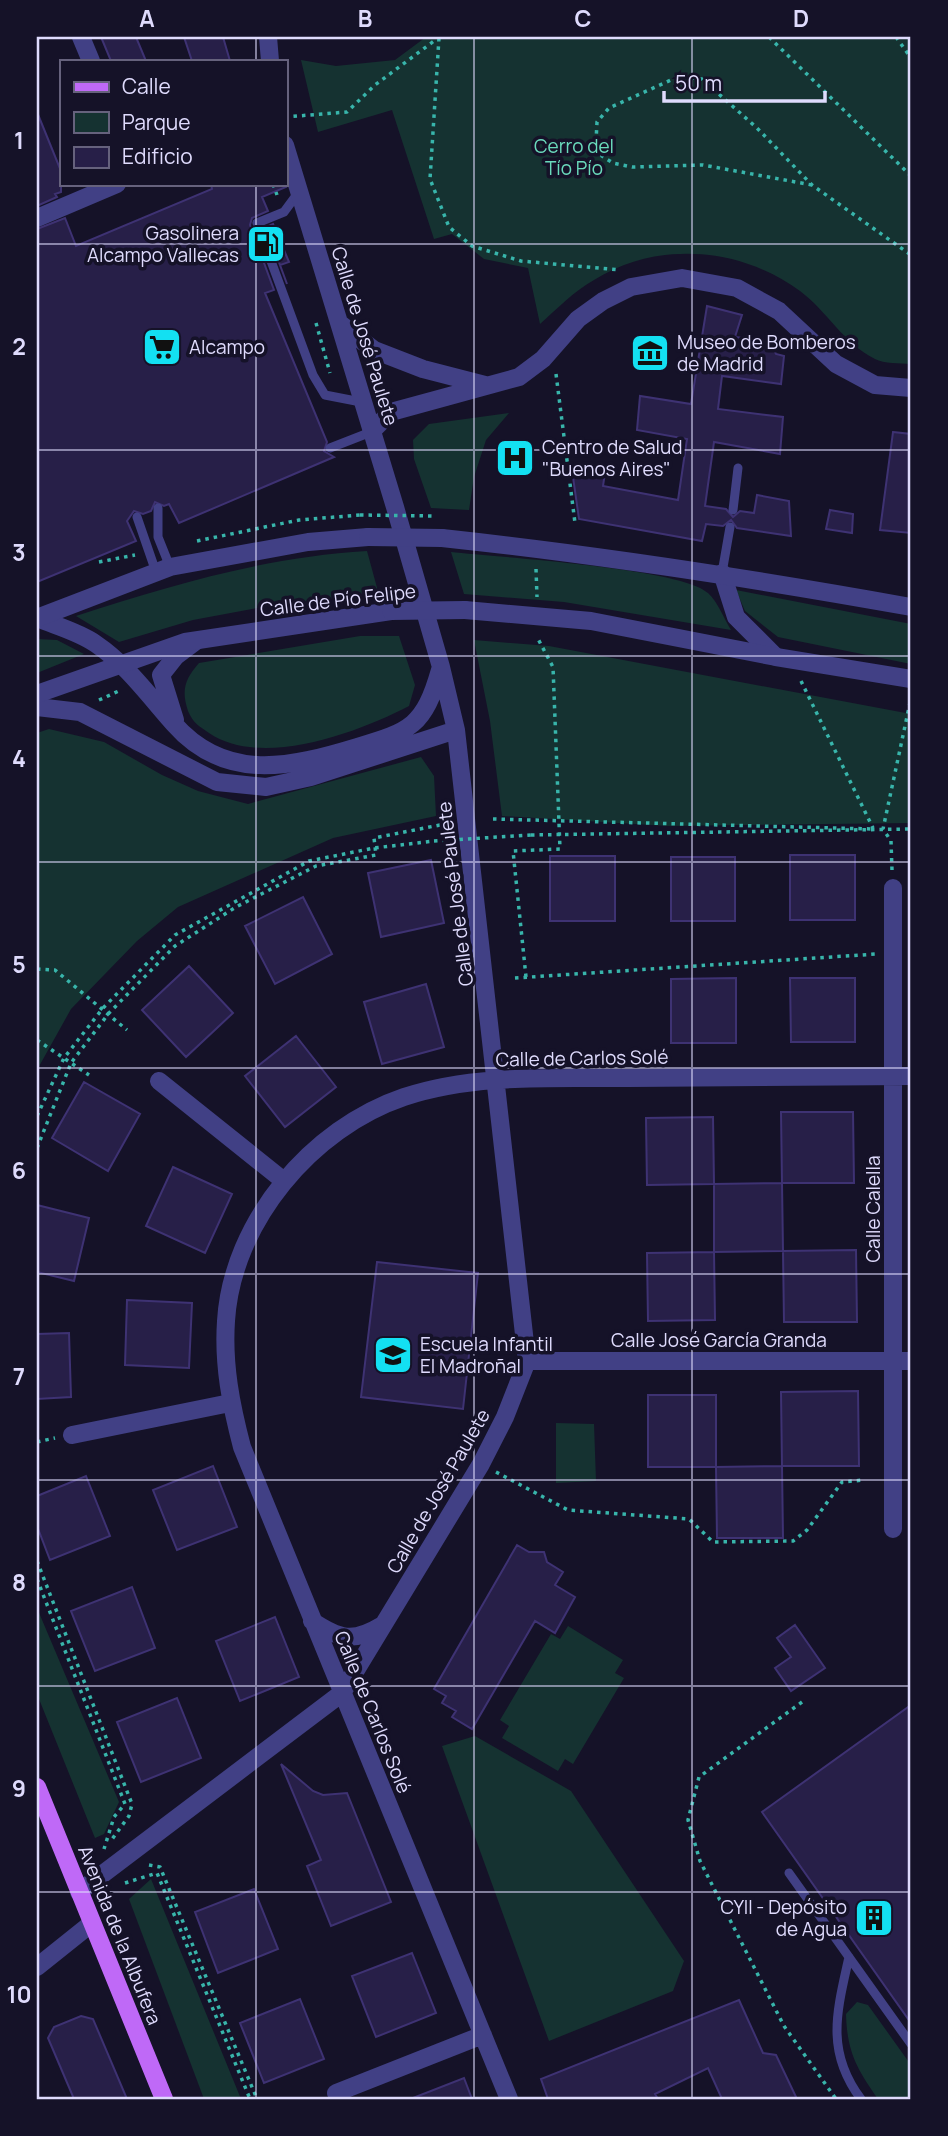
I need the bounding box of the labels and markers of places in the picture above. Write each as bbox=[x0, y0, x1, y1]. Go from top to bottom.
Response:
place label: Gasolinera Alcampo Vallecas bbox=[87, 220, 239, 268]
fuel station icon: Gasolinera Alcampo Vallecas bbox=[245, 223, 287, 265]
supermarket icon: Alcampo bbox=[141, 326, 183, 368]
place label: Museo de Bomberos de Madrid bbox=[677, 329, 856, 377]
museum icon: Museo de Bomberos de Madrid bbox=[629, 332, 671, 374]
place label: Alcampo bbox=[189, 334, 265, 360]
place label: Centro de Salud "Buenos Aires" bbox=[542, 434, 682, 482]
hospital icon: Centro de Salud "Buenos Aires" bbox=[494, 437, 536, 479]
place label: Escuela Infantil El Madroñal bbox=[420, 1331, 553, 1379]
school or university icon: Escuela Infantil El Madroñal bbox=[372, 1334, 414, 1376]
place label: CYII - Depósito de Agua bbox=[720, 1894, 847, 1942]
building icon: CYII - Depósito de Agua bbox=[853, 1897, 895, 1939]

